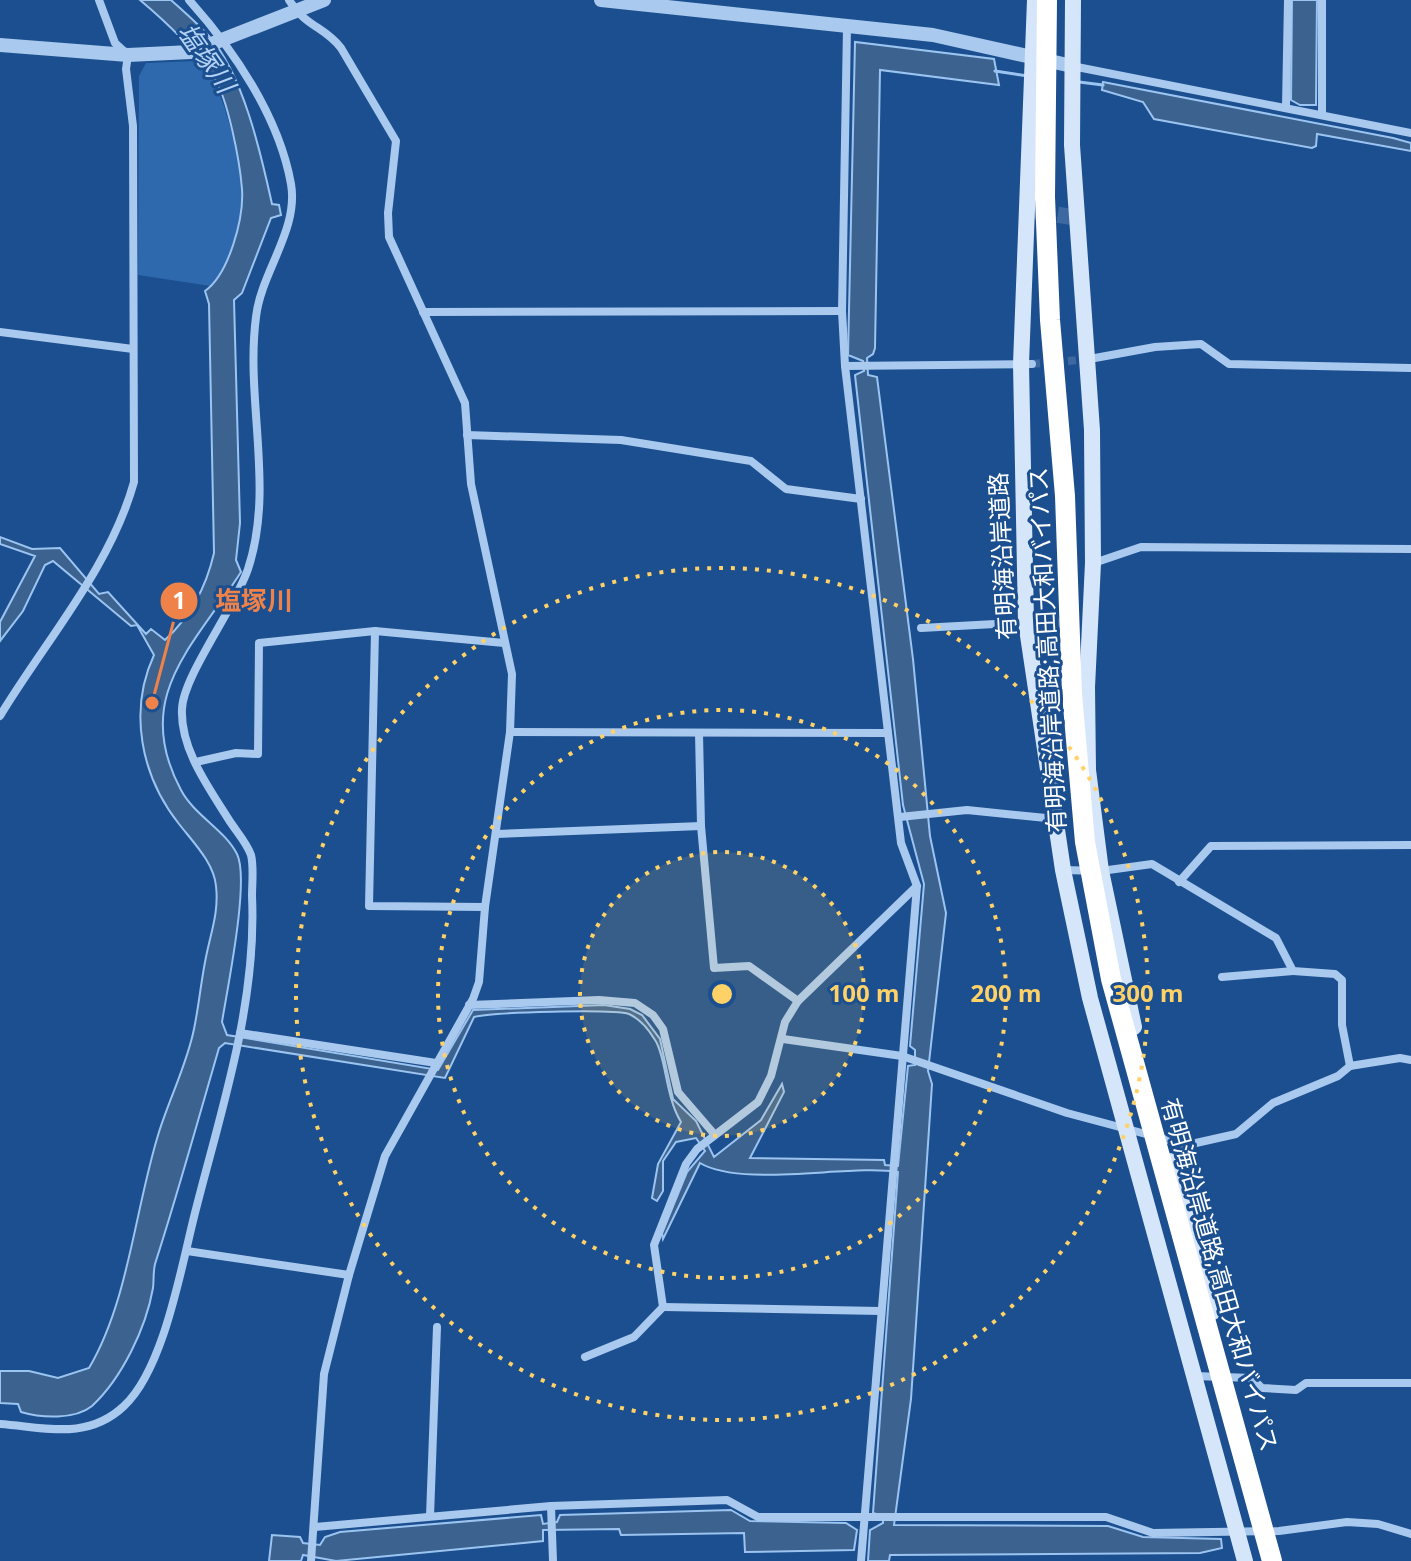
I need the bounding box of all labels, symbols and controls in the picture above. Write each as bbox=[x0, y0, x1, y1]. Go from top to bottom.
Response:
water label: 塩塚川 bbox=[170, 15, 246, 102]
street label: 有明海沿岸道路;高田大和バイパス bbox=[1020, 466, 1073, 834]
street label: 有明海沿岸道路 bbox=[981, 471, 1022, 641]
callout: 塩塚川 bbox=[159, 576, 309, 626]
text: 塩塚川 bbox=[215, 582, 293, 618]
text: 1 bbox=[172, 583, 186, 616]
text: 100 m bbox=[829, 976, 899, 1009]
text: 200 m bbox=[971, 976, 1041, 1009]
text: 300 m bbox=[1113, 976, 1183, 1009]
centre of rings bbox=[708, 980, 736, 1008]
street label: 有明海沿岸道路;高田大和バイパス bbox=[1154, 1094, 1287, 1455]

